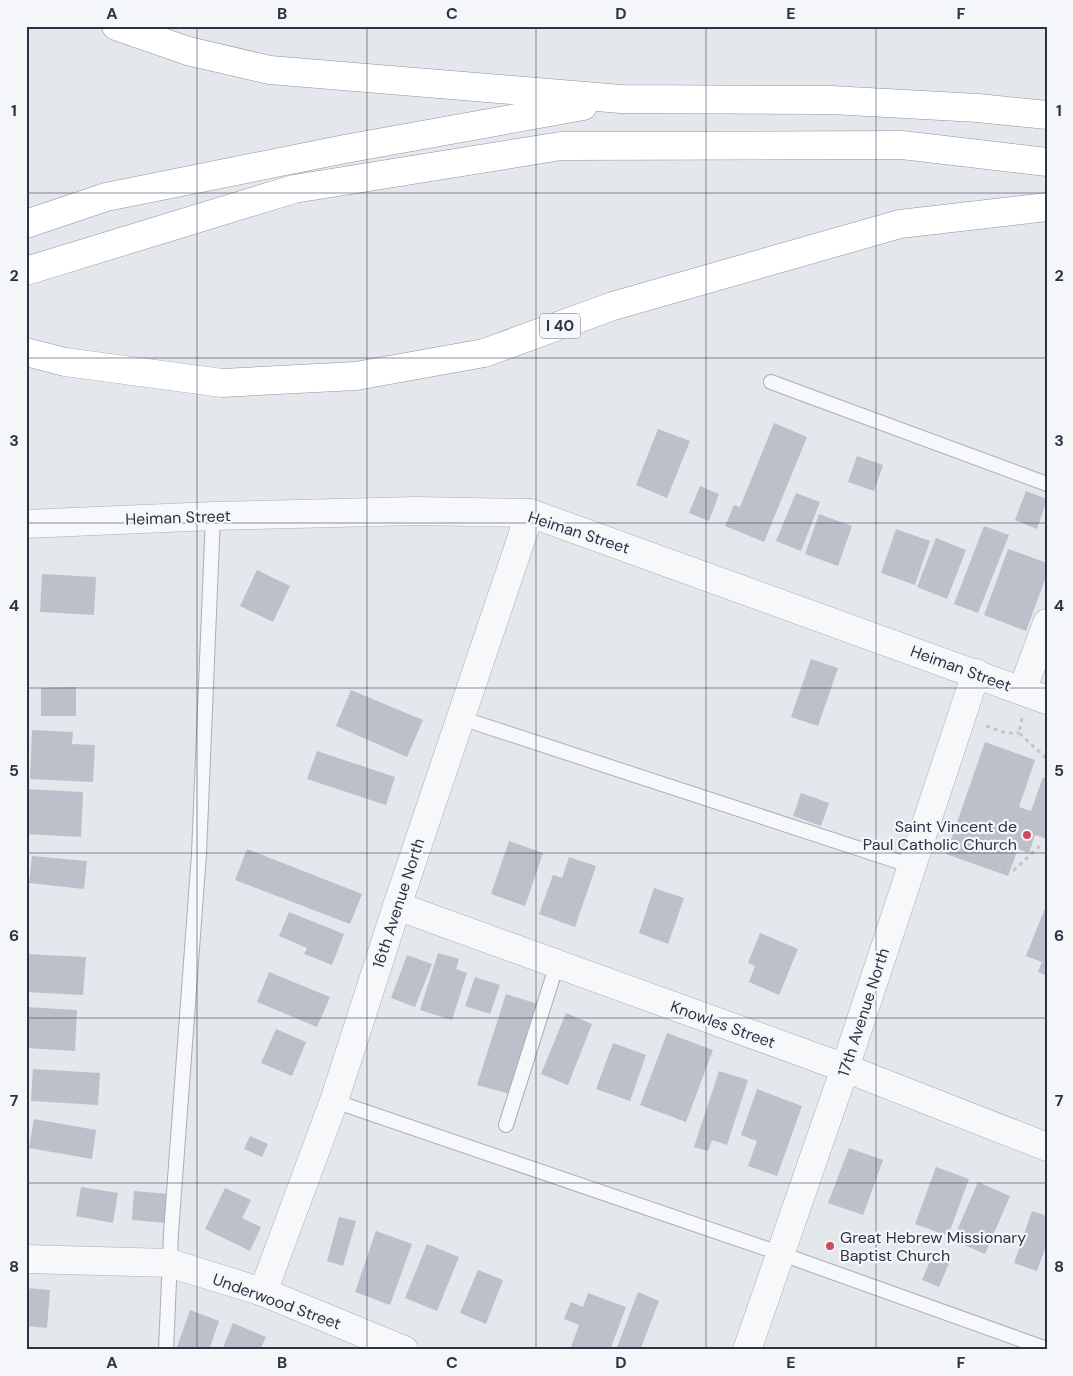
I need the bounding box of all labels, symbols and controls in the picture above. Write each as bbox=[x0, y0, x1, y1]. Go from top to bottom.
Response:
text: A bbox=[106, 3, 118, 24]
text: B bbox=[277, 3, 287, 24]
text: C bbox=[446, 3, 458, 24]
text: D bbox=[615, 3, 627, 24]
text: E bbox=[786, 3, 796, 24]
text: F bbox=[957, 3, 966, 24]
text: 1 bbox=[11, 100, 17, 121]
text: 1 bbox=[1056, 100, 1062, 121]
text: 2 bbox=[9, 265, 19, 286]
text: 2 bbox=[1054, 265, 1064, 286]
road number: I 40 bbox=[540, 314, 580, 338]
text: 3 bbox=[9, 430, 19, 451]
text: 3 bbox=[1054, 430, 1064, 451]
street label: Heiman Street bbox=[125, 505, 231, 530]
street label: Heiman Street bbox=[525, 506, 632, 559]
text: 4 bbox=[9, 595, 19, 616]
text: 4 bbox=[1054, 595, 1064, 616]
street label: Heiman Street bbox=[908, 641, 1014, 696]
text: 5 bbox=[9, 760, 19, 781]
text: 5 bbox=[1054, 760, 1064, 781]
place label: Saint Vincent de Paul Catholic Church bbox=[863, 816, 1017, 855]
marker: Saint Vincent de Paul Catholic Church bbox=[1021, 829, 1033, 841]
street label: 16th Avenue North bbox=[368, 836, 429, 971]
text: 6 bbox=[9, 925, 19, 946]
text: 6 bbox=[1054, 925, 1064, 946]
street label: 17th Avenue North bbox=[833, 945, 894, 1079]
street label: Knowles Street bbox=[667, 996, 778, 1053]
text: 7 bbox=[10, 1090, 19, 1111]
text: 7 bbox=[1055, 1090, 1064, 1111]
place label: Great Hebrew Missionary Baptist Church bbox=[840, 1227, 1026, 1266]
marker: Great Hebrew Missionary Baptist Church bbox=[824, 1240, 836, 1252]
text: 8 bbox=[9, 1256, 19, 1277]
text: 8 bbox=[1054, 1256, 1064, 1277]
street label: Underwood Street bbox=[210, 1268, 344, 1334]
text: A bbox=[106, 1352, 118, 1373]
text: B bbox=[277, 1352, 287, 1373]
text: C bbox=[446, 1352, 458, 1373]
text: D bbox=[615, 1352, 627, 1373]
text: E bbox=[786, 1352, 796, 1373]
text: F bbox=[957, 1352, 966, 1373]

